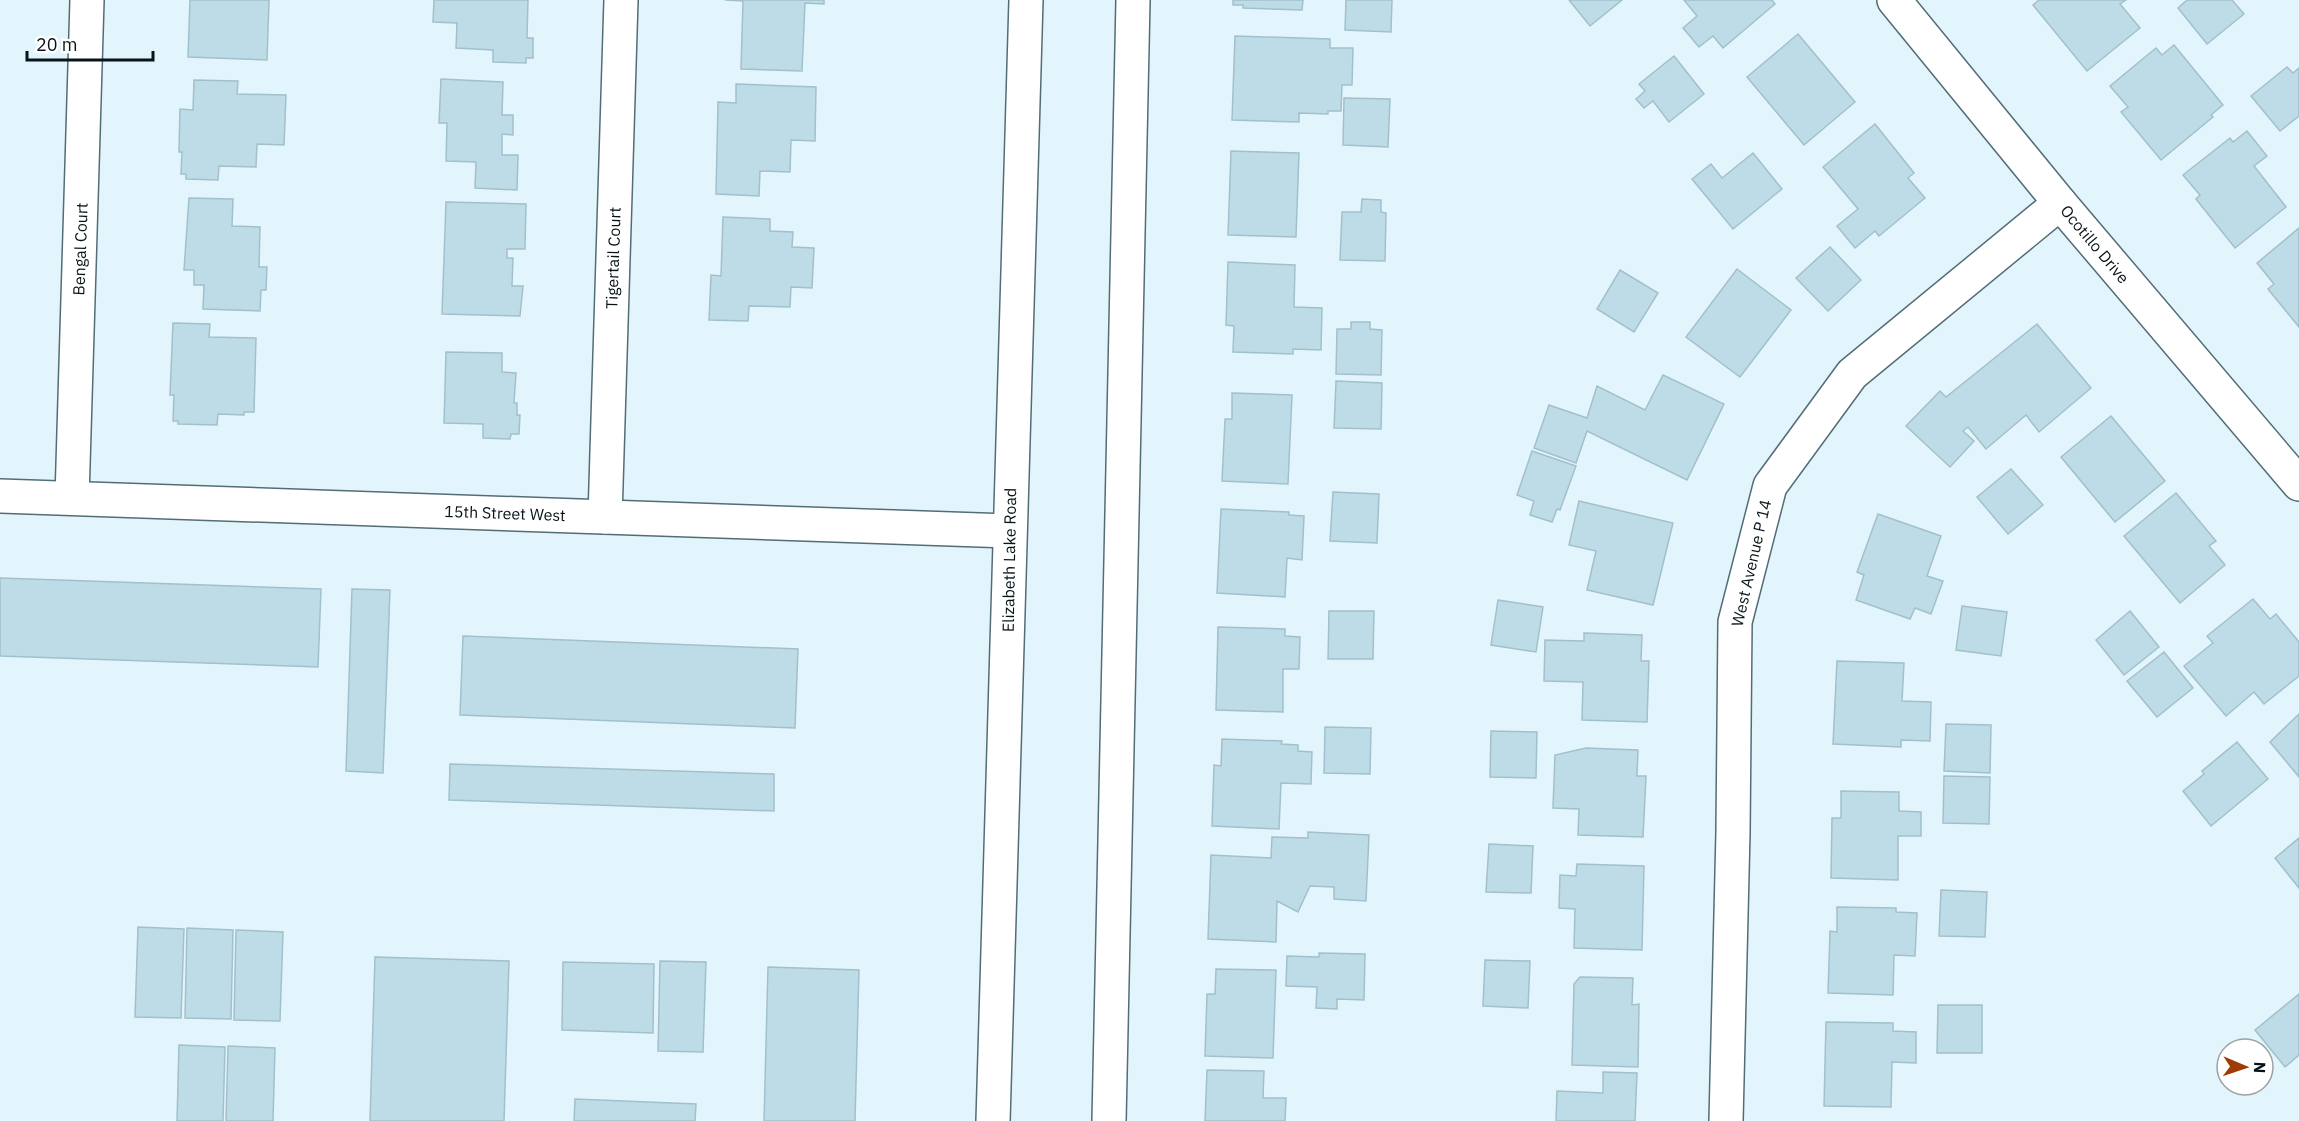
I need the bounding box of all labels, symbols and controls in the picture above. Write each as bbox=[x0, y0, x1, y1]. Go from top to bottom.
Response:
scale bar bbox=[27, 24, 153, 62]
text: 20 m bbox=[36, 33, 78, 56]
street label: Ocotillo Drive bbox=[2056, 201, 2134, 287]
street label: Bengal Court bbox=[68, 202, 92, 296]
street label: Tigertail Court bbox=[601, 207, 625, 309]
street label: Elizabeth Lake Road bbox=[998, 488, 1020, 632]
street label: West Avenue P 14 bbox=[1727, 498, 1775, 628]
street label: 15th Street West bbox=[444, 501, 566, 525]
north arrow bbox=[2215, 1037, 2275, 1097]
text: N bbox=[2250, 1061, 2270, 1074]

